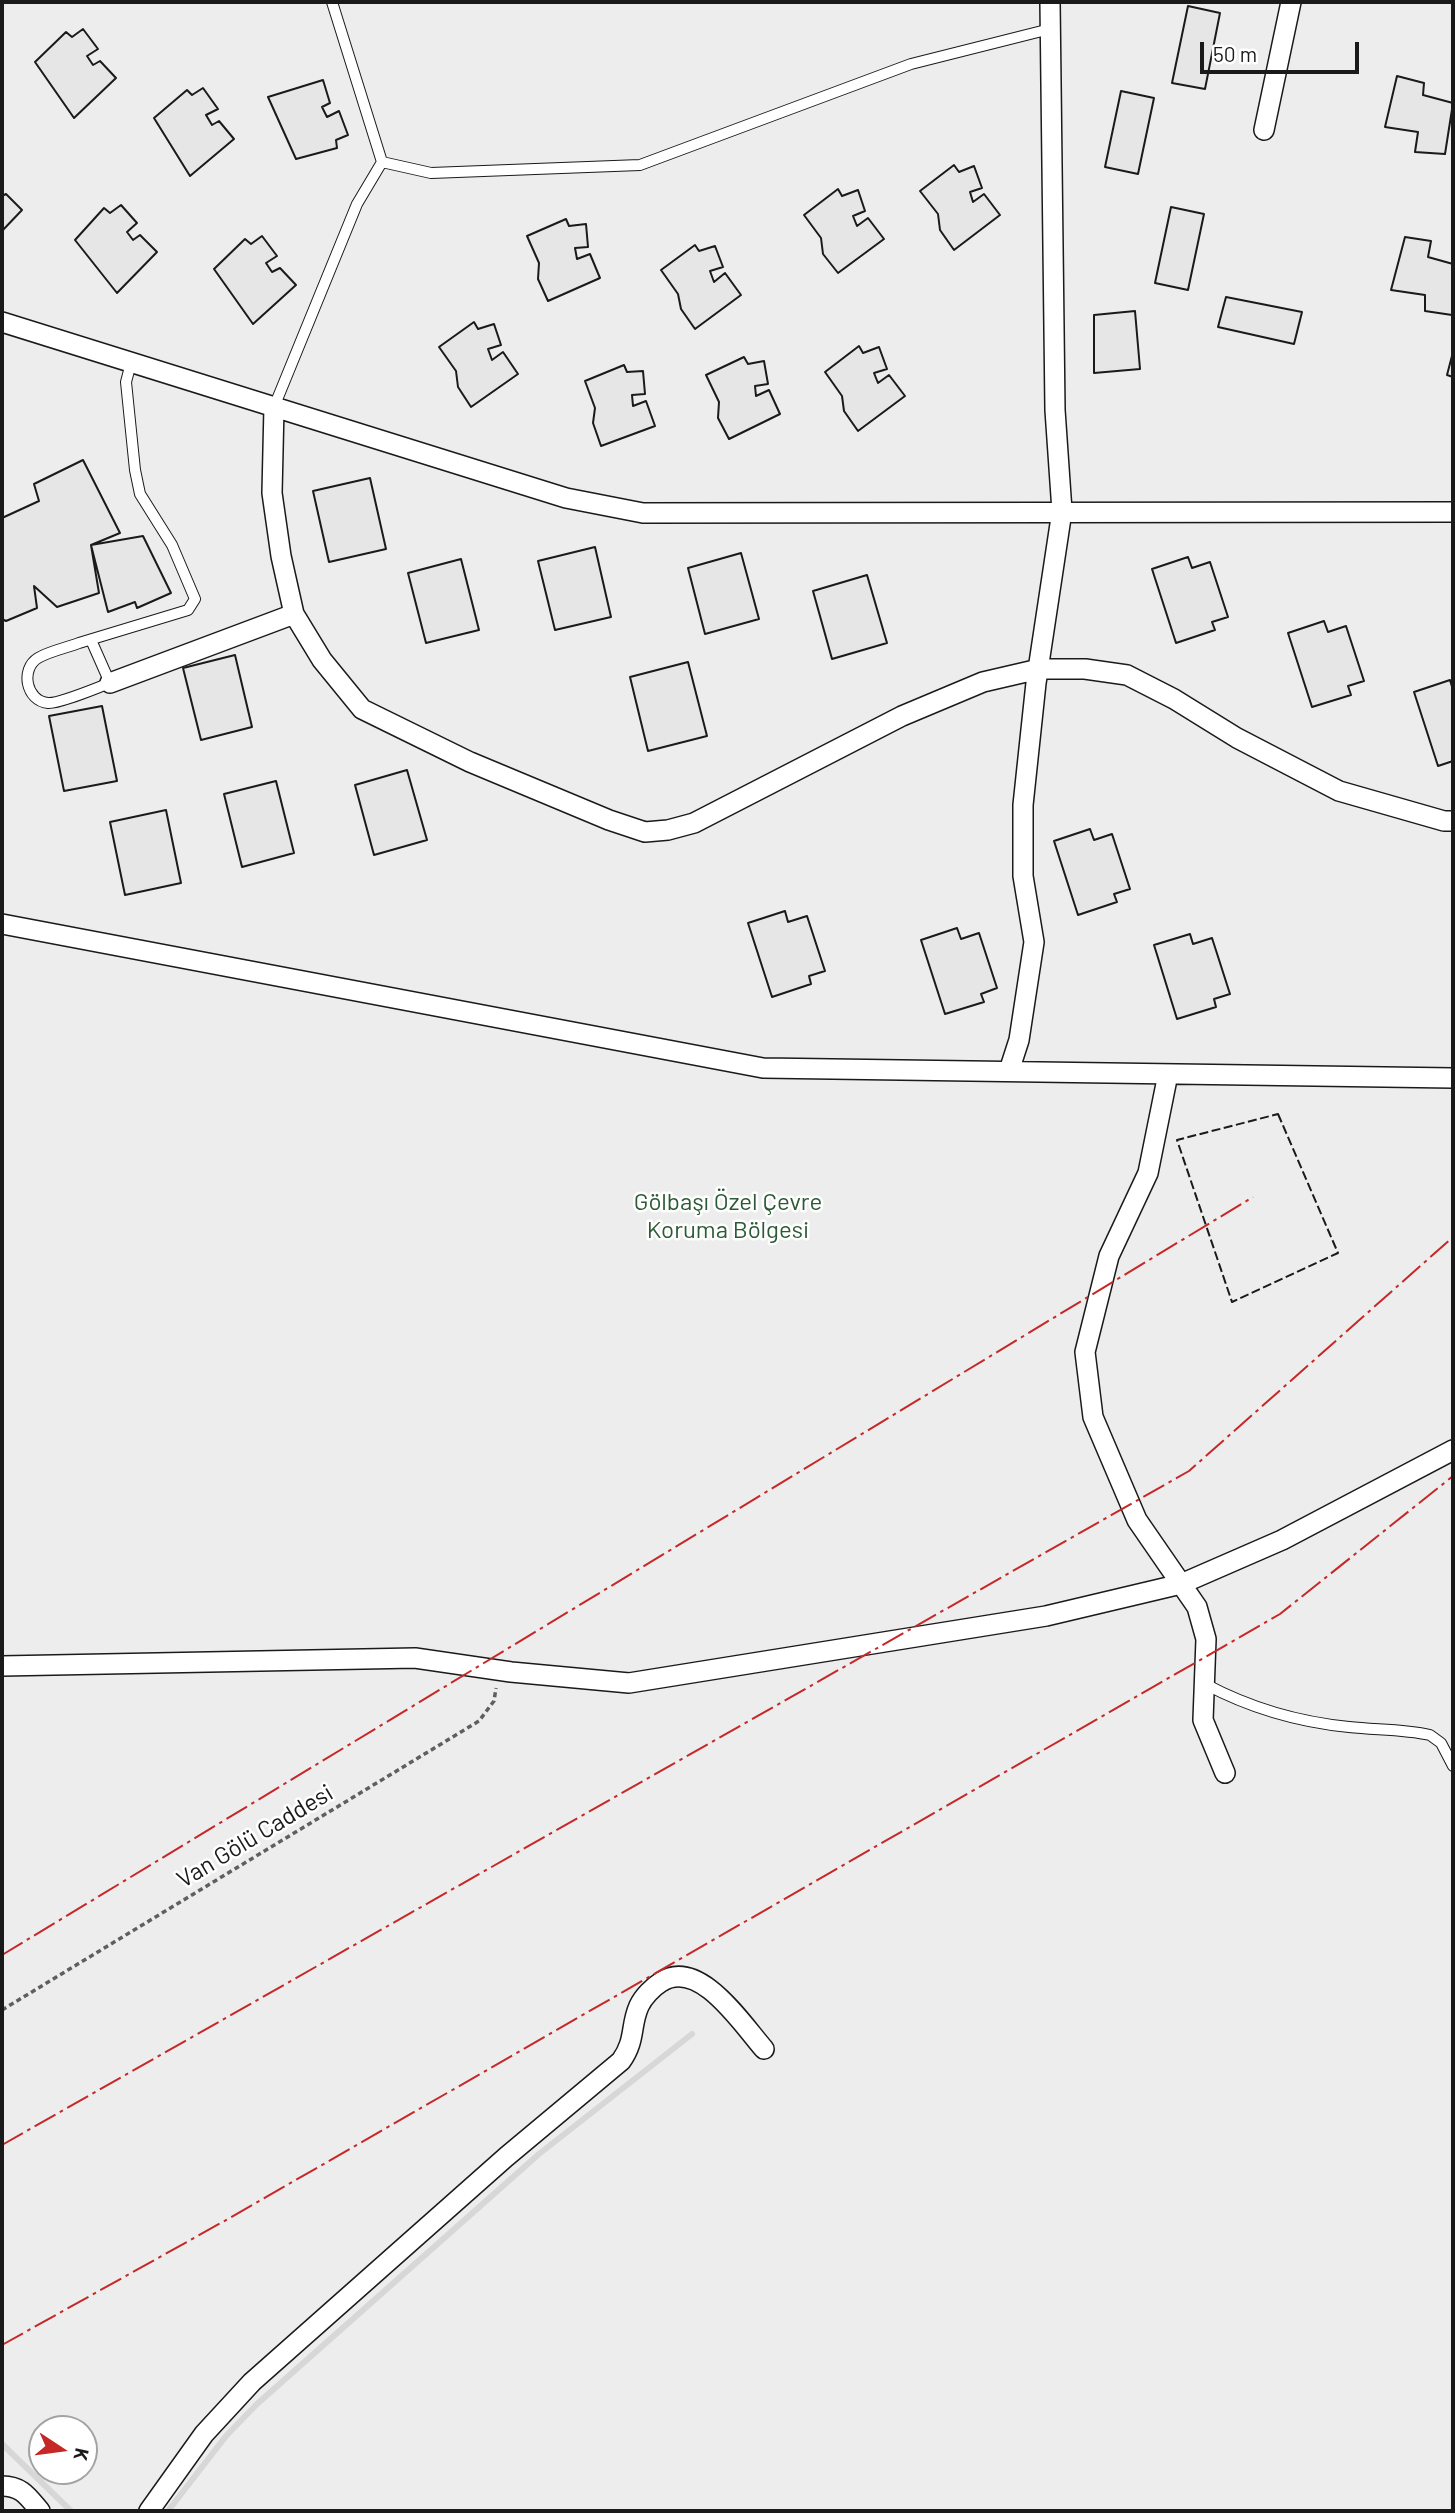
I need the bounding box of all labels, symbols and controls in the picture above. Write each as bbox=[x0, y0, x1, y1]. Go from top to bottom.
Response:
scale bar bbox=[1203, 28, 1362, 72]
text: 50 m bbox=[1213, 41, 1257, 66]
park label: Gölbaşı Özel Çevre Koruma Bölgesi bbox=[634, 1188, 822, 1244]
street label: Van Gölü Caddesi bbox=[172, 1778, 338, 1894]
north arrow bbox=[28, 2415, 98, 2485]
text: K bbox=[69, 2446, 95, 2463]

